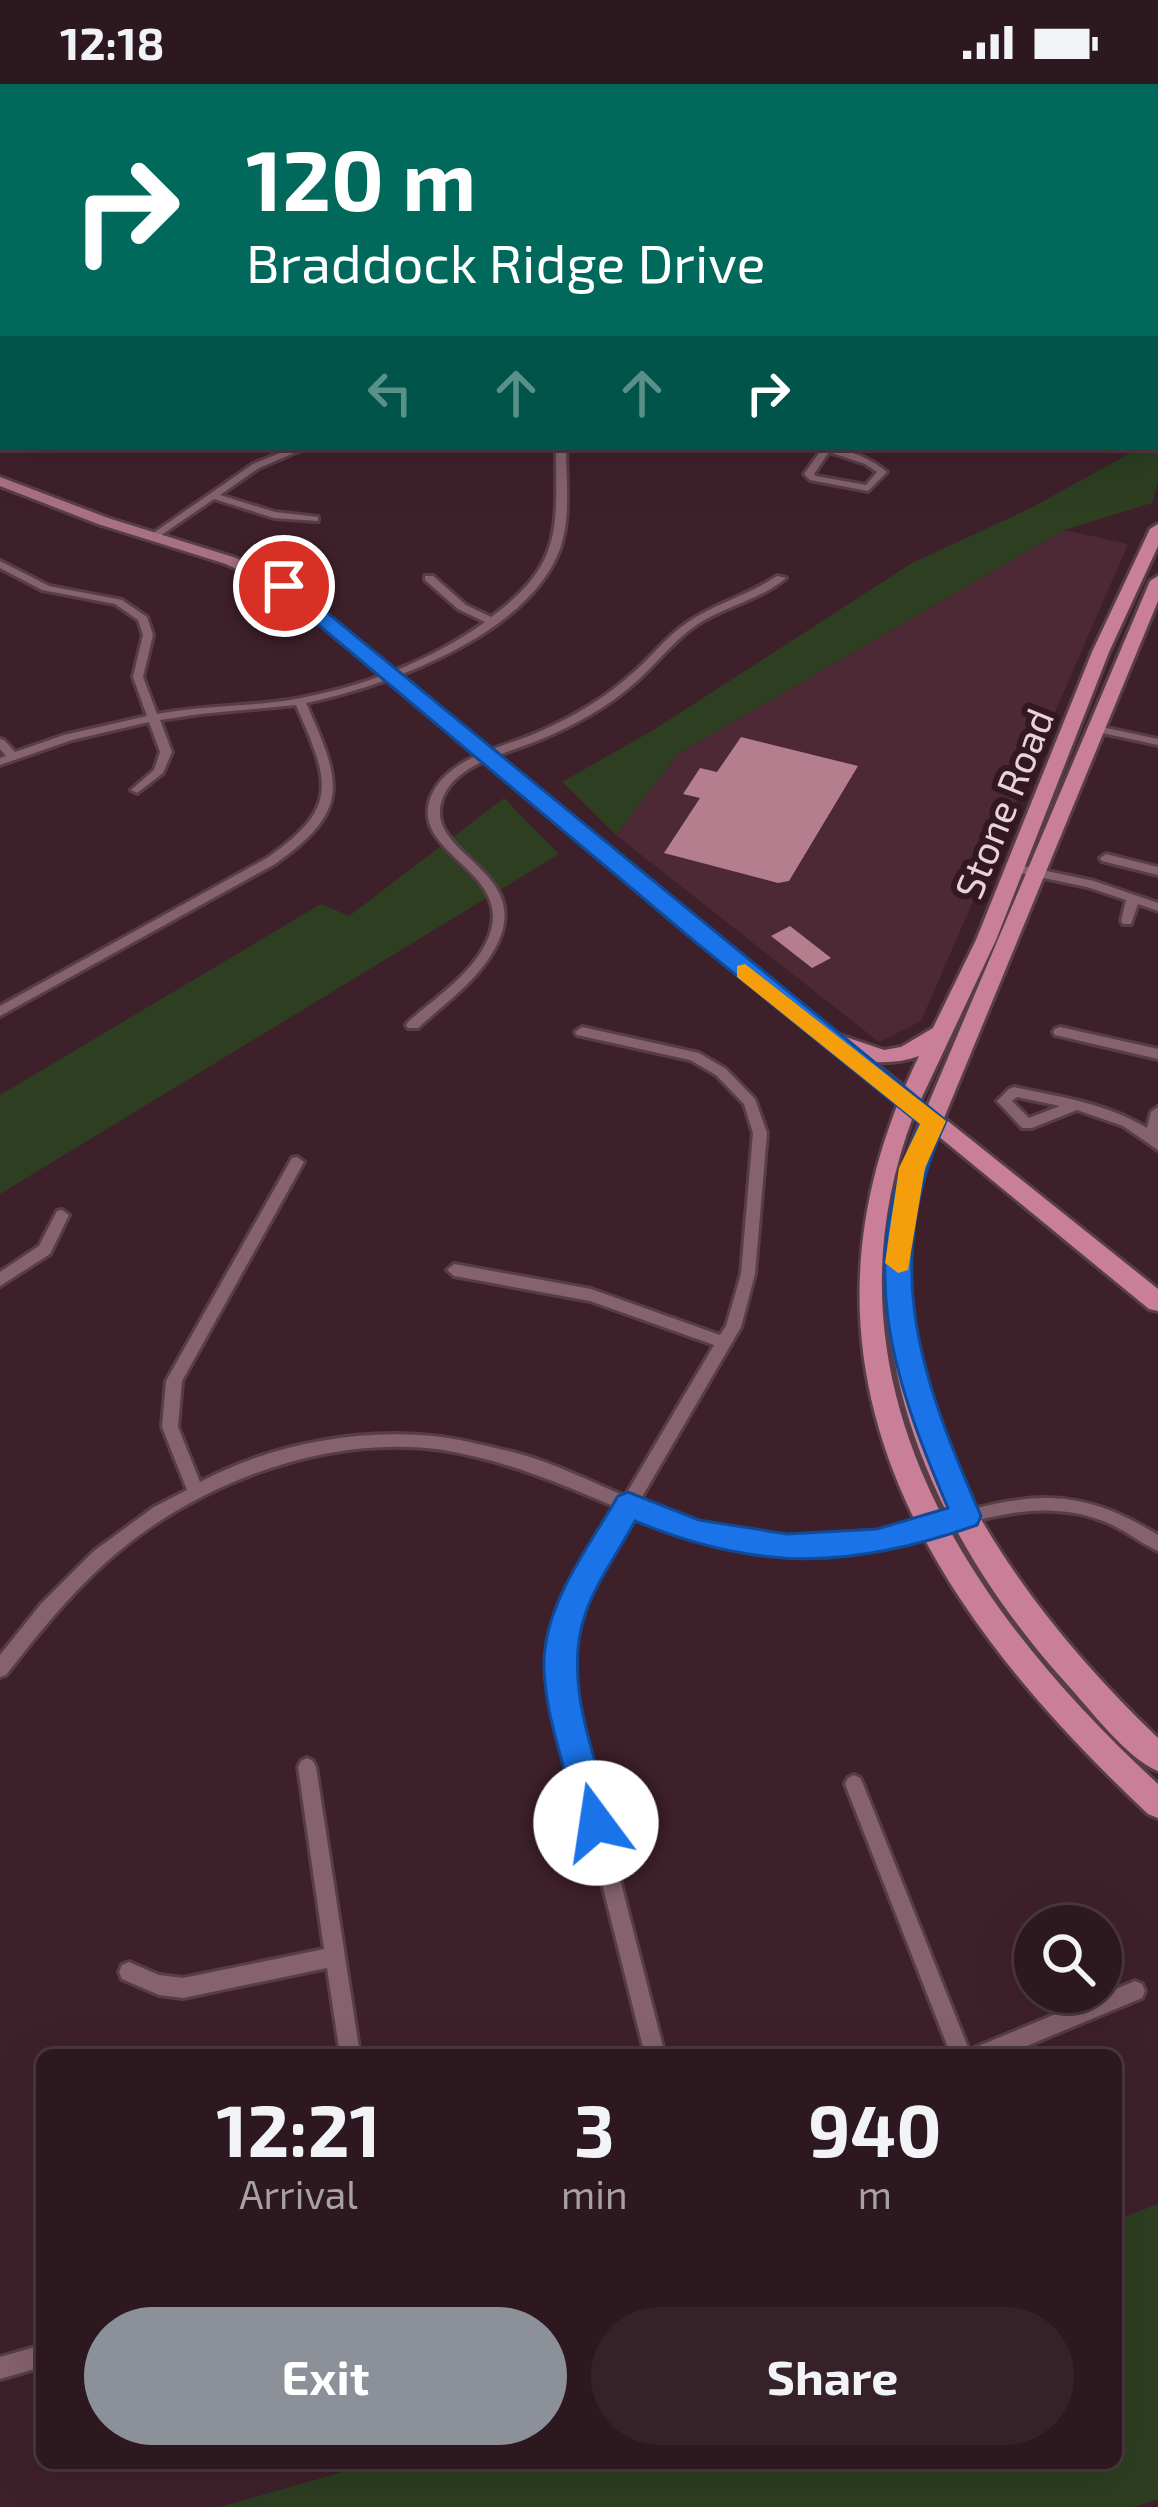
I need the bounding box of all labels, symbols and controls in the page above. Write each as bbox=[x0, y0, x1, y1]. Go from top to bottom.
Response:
text: 12:18 bbox=[60, 15, 165, 69]
text: 120 m bbox=[246, 127, 476, 228]
icon: right bbox=[48, 132, 204, 288]
text: Braddock Ridge Drive bbox=[246, 229, 766, 294]
icon: left bbox=[357, 360, 423, 426]
icon: ahead bbox=[483, 360, 549, 426]
icon: ahead bbox=[609, 360, 675, 426]
icon: right bbox=[735, 360, 801, 426]
pin bbox=[233, 535, 335, 637]
icon: arrive bbox=[251, 553, 317, 619]
street label: Stone Road bbox=[944, 701, 1062, 905]
position arrow bbox=[533, 1760, 659, 1886]
map controls bbox=[1014, 1905, 1122, 2013]
button: search bbox=[1014, 1905, 1122, 2013]
text: 12:21 bbox=[216, 2085, 381, 2171]
text: 3 bbox=[574, 2085, 615, 2171]
text: 940 bbox=[808, 2085, 942, 2171]
text: Arrival bbox=[239, 2170, 358, 2217]
text: min bbox=[561, 2170, 628, 2217]
text: m bbox=[858, 2170, 892, 2217]
button: Exit bbox=[84, 2307, 567, 2445]
button: Share bbox=[591, 2307, 1074, 2445]

